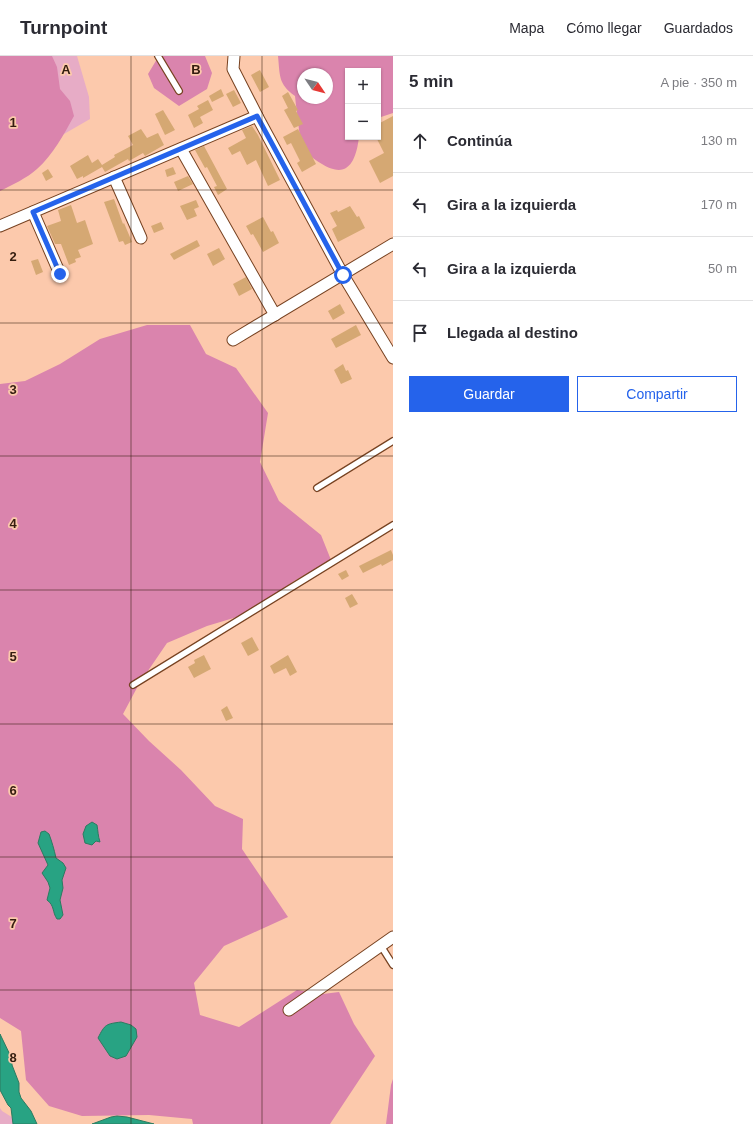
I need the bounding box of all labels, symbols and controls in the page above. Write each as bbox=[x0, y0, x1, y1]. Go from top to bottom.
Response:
text: Turnpoint bbox=[20, 17, 107, 38]
text: Mapa bbox=[509, 20, 544, 36]
text: Cómo llegar bbox=[566, 20, 642, 36]
text: Guardados bbox=[664, 20, 733, 36]
text: A bbox=[61, 62, 71, 77]
text: B bbox=[191, 62, 201, 77]
north arrow bbox=[297, 68, 333, 104]
map controls bbox=[345, 68, 381, 140]
button: + bbox=[345, 68, 381, 104]
text: 5 min bbox=[409, 72, 453, 91]
text: A pie · 350 m bbox=[660, 75, 737, 90]
button: − bbox=[345, 104, 381, 140]
text: 1 bbox=[9, 115, 17, 130]
icon: ahead bbox=[409, 130, 431, 152]
text: Continúa bbox=[447, 132, 512, 149]
text: 130 m bbox=[701, 133, 737, 148]
icon: left bbox=[409, 194, 431, 216]
text: Gira a la izquierda bbox=[447, 196, 576, 213]
text: 170 m bbox=[701, 197, 737, 212]
text: 2 bbox=[9, 249, 17, 264]
icon: left bbox=[409, 258, 431, 280]
text: Gira a la izquierda bbox=[447, 260, 576, 277]
text: 50 m bbox=[708, 261, 737, 276]
route end bbox=[51, 265, 69, 283]
route start bbox=[334, 266, 352, 284]
icon: arrive bbox=[409, 322, 431, 344]
text: Llegada al destino bbox=[447, 324, 578, 341]
button: Guardar bbox=[409, 376, 569, 412]
button: Compartir bbox=[577, 376, 737, 412]
text: 3 bbox=[9, 382, 17, 397]
text: 4 bbox=[9, 516, 17, 531]
text: 5 bbox=[9, 649, 17, 664]
text: 6 bbox=[9, 783, 17, 798]
text: 7 bbox=[9, 916, 17, 931]
text: 8 bbox=[9, 1050, 17, 1065]

